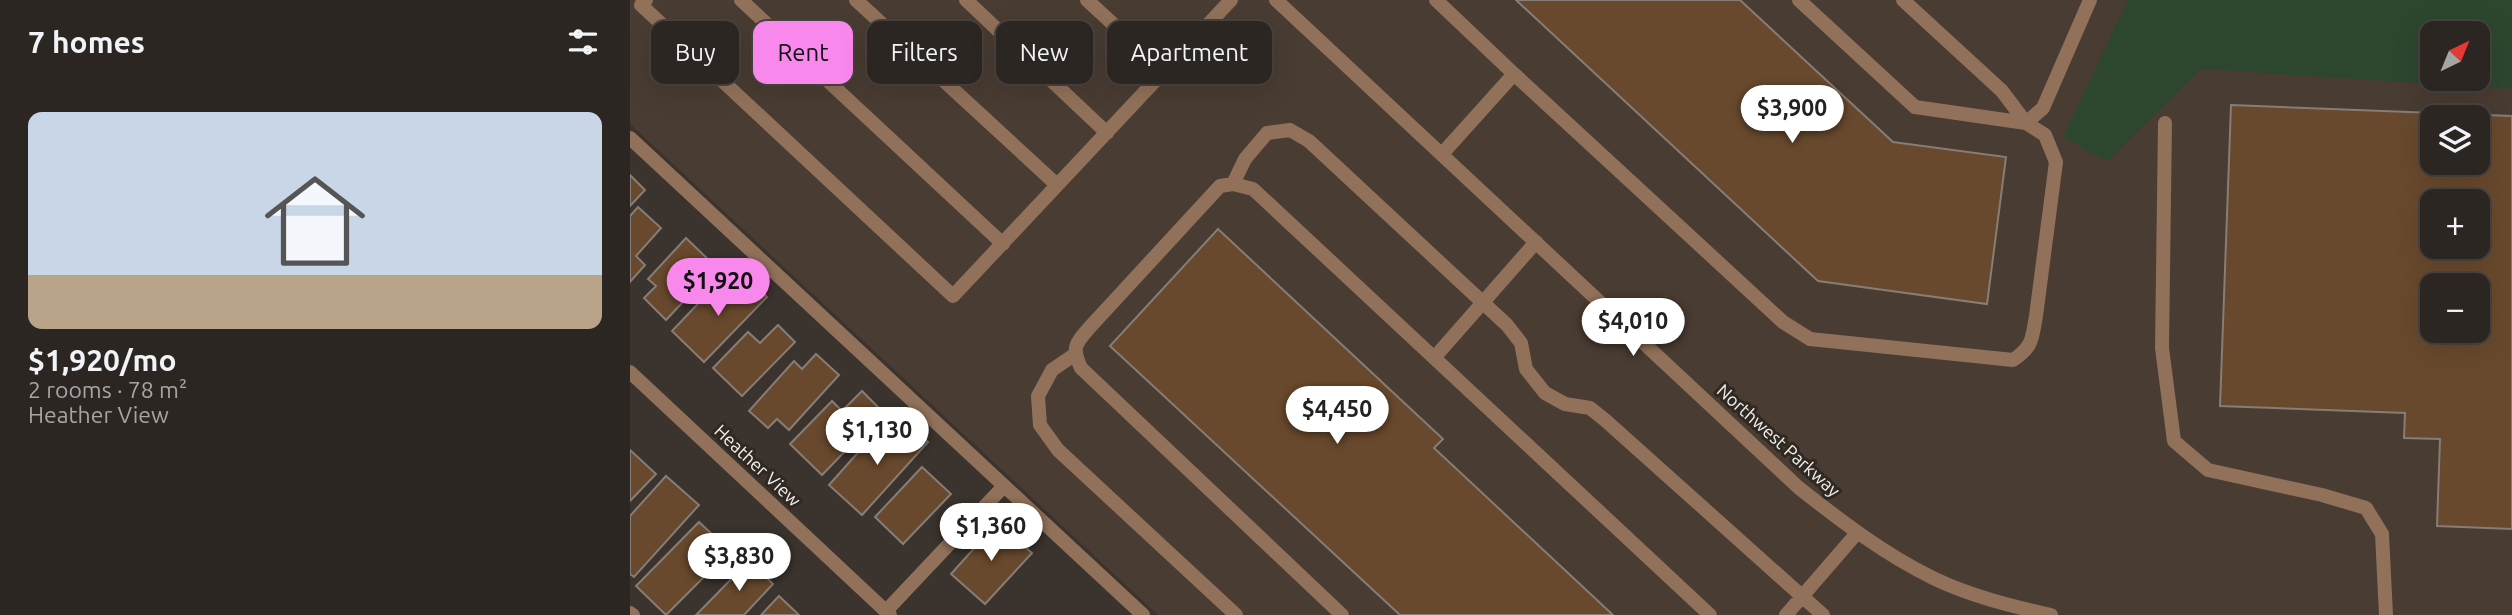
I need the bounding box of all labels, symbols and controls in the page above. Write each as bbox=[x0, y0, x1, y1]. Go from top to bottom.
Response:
chip: Buy bbox=[651, 21, 739, 84]
chip: Rent bbox=[753, 21, 853, 84]
chip: Filters bbox=[867, 21, 982, 84]
chip: New bbox=[996, 21, 1093, 84]
chip: Apartment bbox=[1107, 21, 1272, 84]
north arrow bbox=[2420, 21, 2490, 91]
map controls bbox=[2420, 21, 2490, 343]
icon: filters bbox=[564, 23, 602, 61]
text: 7 homes bbox=[28, 25, 145, 59]
pin: $3,900 bbox=[1735, 86, 1849, 145]
text: $3,900 bbox=[1757, 95, 1827, 120]
button: layers bbox=[2420, 105, 2490, 175]
icon: home bbox=[252, 158, 378, 284]
button: + bbox=[2420, 189, 2490, 259]
pin: $1,920 bbox=[661, 258, 775, 318]
text: $1,920 bbox=[683, 268, 753, 293]
button: − bbox=[2420, 273, 2490, 343]
pin: $4,010 bbox=[1576, 298, 1690, 358]
text: $4,010 bbox=[1598, 308, 1668, 333]
text: $1,920/mo bbox=[28, 343, 177, 377]
text: 2 rooms · 78 m² bbox=[28, 377, 187, 402]
street label: Northwest Parkway bbox=[1714, 380, 1845, 501]
pin: $4,450 bbox=[1280, 386, 1394, 446]
text: $4,450 bbox=[1302, 396, 1372, 421]
text: Heather View bbox=[28, 402, 169, 427]
pin: $1,130 bbox=[820, 407, 934, 467]
text: $1,130 bbox=[842, 417, 912, 442]
street label: Heather View bbox=[711, 420, 805, 510]
pin: $1,360 bbox=[934, 504, 1048, 563]
text: $1,360 bbox=[956, 513, 1026, 538]
pin: $3,830 bbox=[682, 534, 796, 593]
text: $3,830 bbox=[704, 543, 774, 568]

